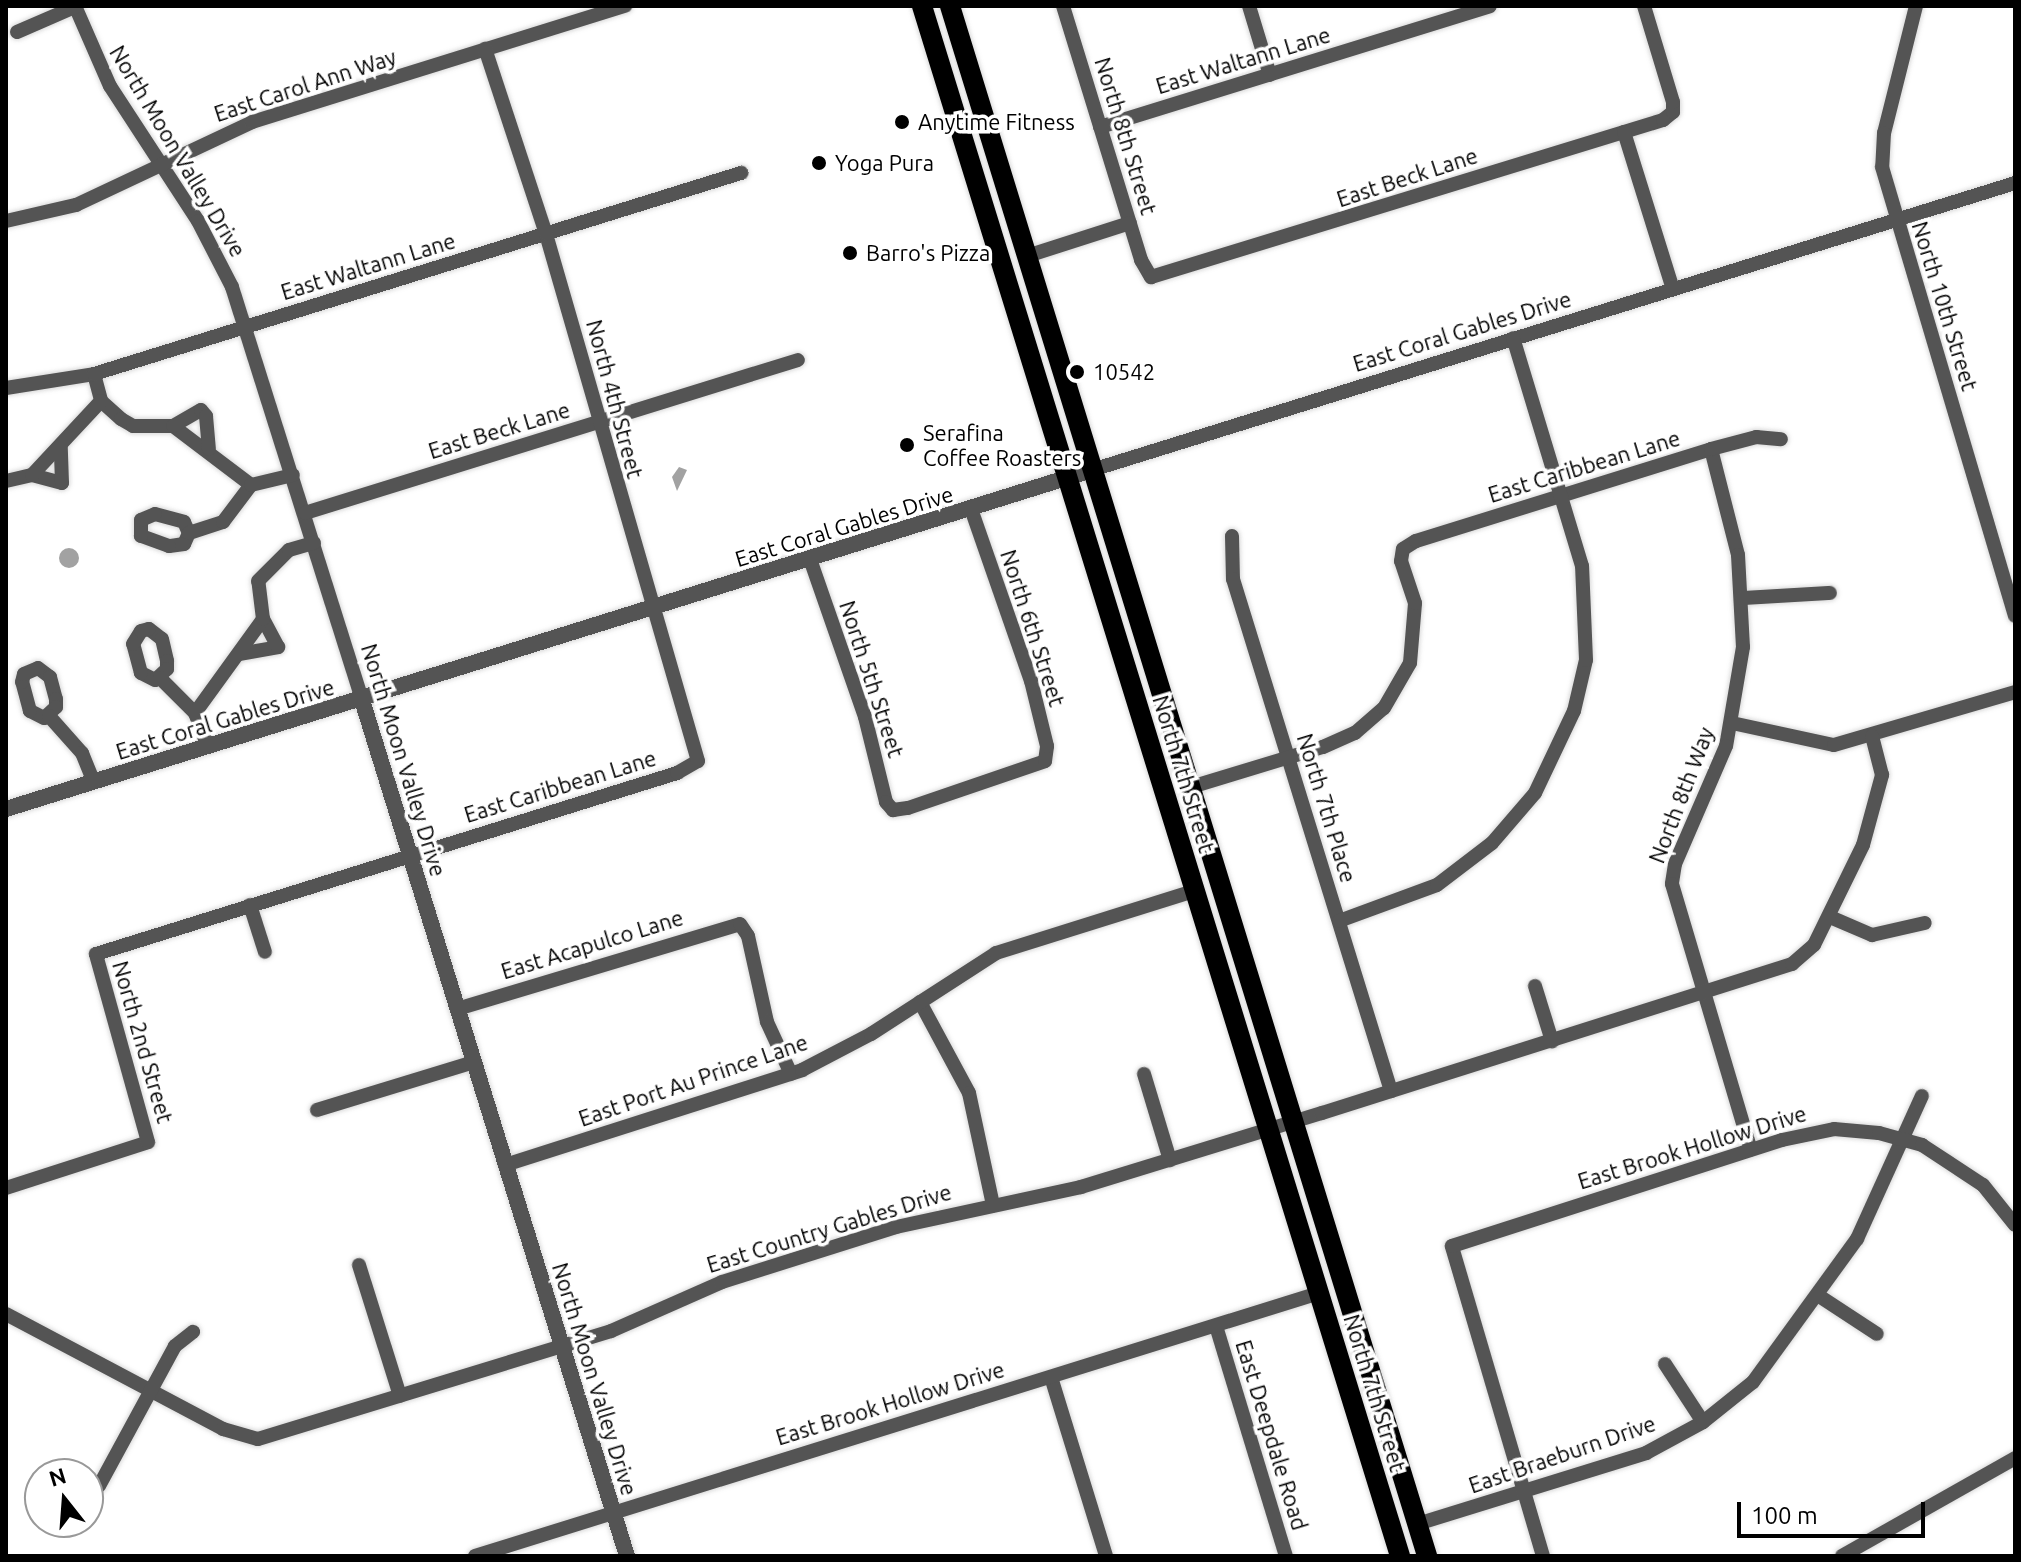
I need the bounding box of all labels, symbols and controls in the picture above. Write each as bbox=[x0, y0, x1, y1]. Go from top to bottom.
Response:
street label: East Waltann Lane bbox=[1153, 21, 1333, 99]
street label: North Moon Valley Drive bbox=[104, 41, 252, 261]
street label: East Carol Ann Way bbox=[211, 43, 399, 127]
street label: North 8th Street bbox=[1090, 54, 1162, 218]
place label: Anytime Fitness bbox=[918, 109, 1075, 135]
marker: Anytime Fitness bbox=[893, 113, 911, 131]
street label: East Beck Lane bbox=[1333, 142, 1481, 212]
place label: Yoga Pura bbox=[835, 150, 934, 176]
marker: Yoga Pura bbox=[810, 154, 828, 172]
street label: North 10th Street bbox=[1907, 218, 1983, 394]
street label: East Waltann Lane bbox=[278, 227, 458, 305]
place label: Barro's Pizza bbox=[866, 240, 990, 266]
marker: Barro's Pizza bbox=[841, 244, 859, 262]
street label: East Coral Gables Drive bbox=[1350, 285, 1574, 377]
street label: North 4th Street bbox=[581, 317, 649, 481]
place label: 10542 bbox=[1093, 359, 1155, 385]
marker: 10542 bbox=[1068, 363, 1086, 381]
street label: East Beck Lane bbox=[425, 396, 573, 464]
place label: Serafina Coffee Roasters bbox=[923, 419, 1081, 470]
street label: East Caribbean Lane bbox=[1485, 424, 1683, 508]
marker: Serafina Coffee Roasters bbox=[898, 436, 916, 454]
street label: East Coral Gables Drive bbox=[732, 480, 956, 572]
street label: North 6th Street bbox=[995, 546, 1071, 710]
street label: North 5th Street bbox=[834, 597, 910, 761]
street label: North Moon Valley Drive bbox=[356, 641, 452, 879]
street label: East Coral Gables Drive bbox=[113, 673, 337, 765]
street label: North 7th Street bbox=[1148, 692, 1220, 856]
street label: North 8th Way bbox=[1643, 723, 1719, 867]
street label: North 7th Place bbox=[1292, 730, 1362, 886]
street label: East Caribbean Lane bbox=[461, 744, 659, 828]
street label: East Acapulco Lane bbox=[498, 904, 686, 984]
street label: North 2nd Street bbox=[107, 958, 179, 1126]
street label: East Port Au Prince Lane bbox=[575, 1028, 811, 1132]
street label: East Brook Hollow Drive bbox=[1574, 1100, 1810, 1194]
street label: East Country Gables Drive bbox=[703, 1178, 955, 1278]
street label: North Moon Valley Drive bbox=[547, 1260, 643, 1498]
street label: North 7th Street bbox=[1339, 1311, 1411, 1475]
street label: East Deepdale Road bbox=[1231, 1337, 1313, 1533]
street label: East Brook Hollow Drive bbox=[772, 1356, 1008, 1450]
street label: East Braeburn Drive bbox=[1465, 1410, 1659, 1498]
north arrow bbox=[24, 1458, 104, 1538]
text: N bbox=[46, 1462, 69, 1491]
scale bar bbox=[1741, 1486, 1929, 1536]
text: 100 m bbox=[1751, 1502, 1818, 1529]

